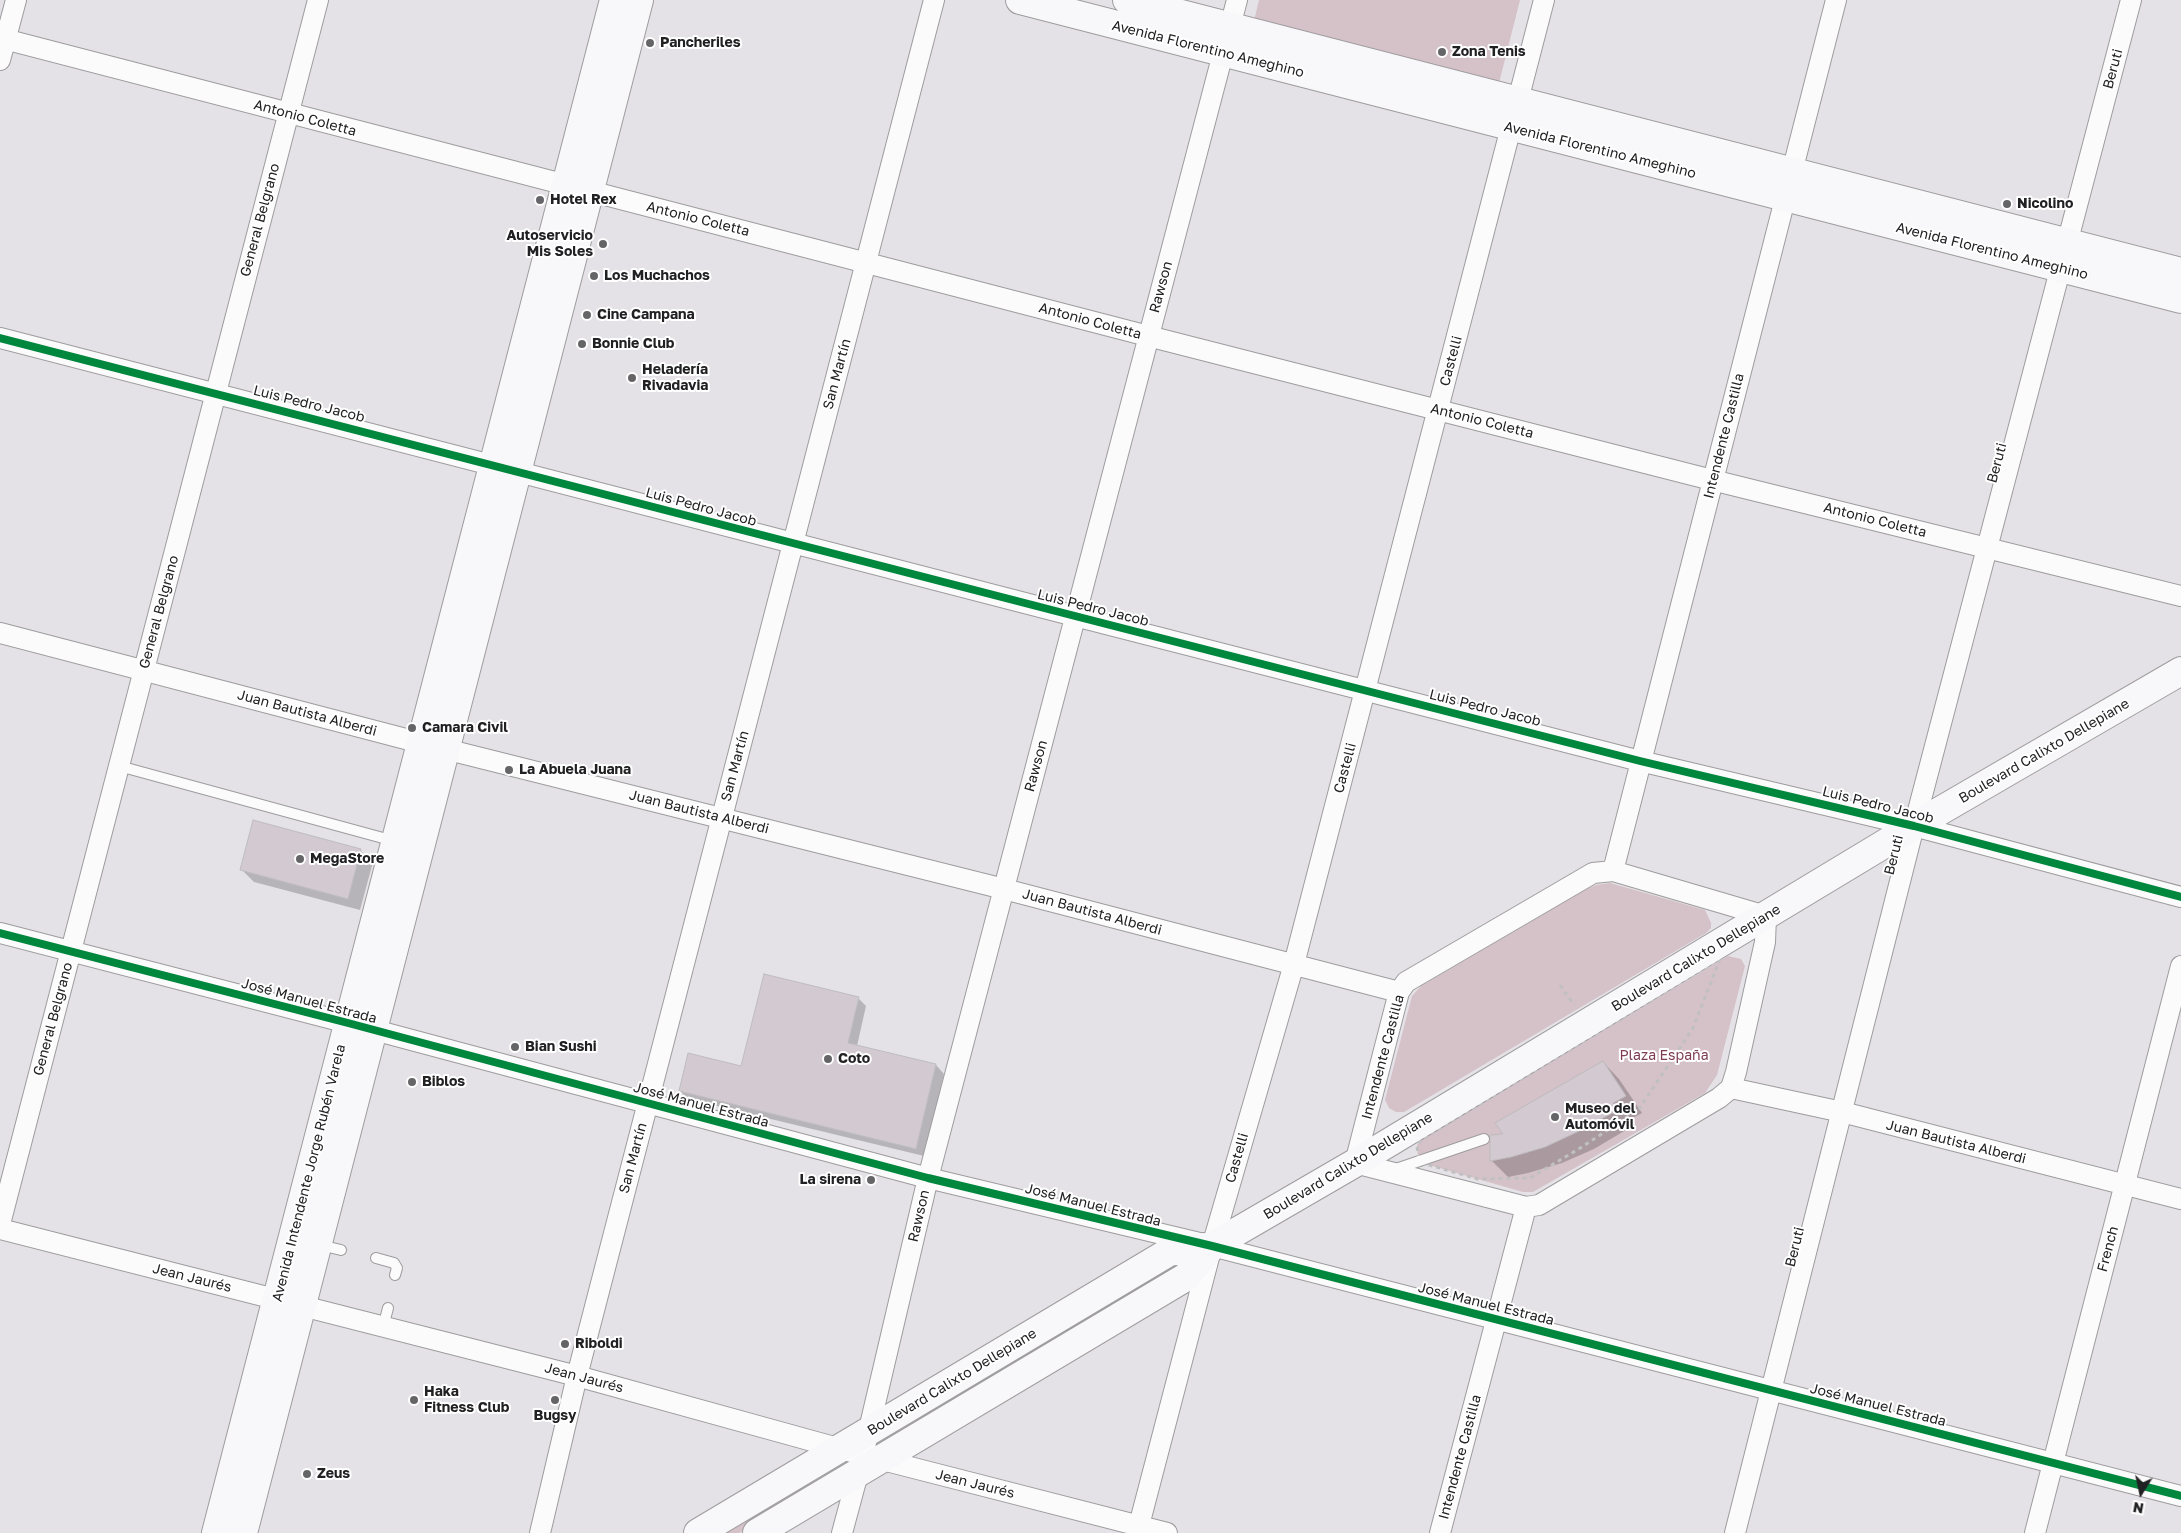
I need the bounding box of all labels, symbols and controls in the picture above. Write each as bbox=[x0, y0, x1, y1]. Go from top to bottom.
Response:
street label: Avenida Florentino Ameghino bbox=[1110, 17, 1306, 81]
place label: Pancheriles bbox=[660, 35, 741, 51]
marker: Pancheriles bbox=[644, 37, 656, 49]
place label: Zona Tenis bbox=[1452, 44, 1526, 60]
marker: Zona Tenis bbox=[1436, 46, 1448, 58]
street label: Beruti bbox=[2100, 47, 2126, 91]
street label: Antonio Coletta bbox=[252, 96, 358, 140]
street label: Avenida Florentino Ameghino bbox=[1502, 118, 1698, 182]
street label: General Belgrano bbox=[237, 162, 283, 278]
place label: Hotel Rex bbox=[550, 192, 617, 208]
marker: Hotel Rex bbox=[534, 194, 546, 206]
place label: Nicolino bbox=[2017, 196, 2073, 212]
street label: Antonio Coletta bbox=[645, 198, 751, 240]
marker: Nicolino bbox=[2001, 198, 2013, 210]
street label: Avenida Florentino Ameghino bbox=[1894, 219, 2090, 283]
place label: Autoservicio Mis Soles bbox=[507, 228, 593, 260]
marker: Autoservicio Mis Soles bbox=[597, 238, 609, 250]
street label: Rawson bbox=[1146, 259, 1176, 315]
place label: Los Muchachos bbox=[604, 268, 710, 284]
marker: Los Muchachos bbox=[588, 270, 600, 282]
street label: Antonio Coletta bbox=[1037, 299, 1143, 343]
place label: Cine Campana bbox=[597, 307, 695, 323]
marker: Cine Campana bbox=[581, 309, 593, 321]
street label: Castelli bbox=[1436, 334, 1466, 388]
place label: Bonnie Club bbox=[592, 336, 674, 352]
street label: San Martín bbox=[819, 337, 855, 411]
marker: Bonnie Club bbox=[576, 338, 588, 350]
place label: Heladería Rivadavia bbox=[642, 362, 708, 394]
marker: Heladería Rivadavia bbox=[626, 372, 638, 384]
street label: Intendente Castilla bbox=[1700, 372, 1748, 500]
street label: Luis Pedro Jacob bbox=[252, 382, 366, 426]
street label: Antonio Coletta bbox=[1429, 400, 1535, 442]
street label: Beruti bbox=[1984, 441, 2010, 485]
street label: Luis Pedro Jacob bbox=[644, 484, 758, 530]
street label: Antonio Coletta bbox=[1822, 499, 1928, 541]
street label: General Belgrano bbox=[136, 554, 182, 670]
street label: Luis Pedro Jacob bbox=[1036, 586, 1150, 630]
street label: Juan Bautista Alberdi bbox=[235, 686, 379, 740]
street label: Luis Pedro Jacob bbox=[1428, 686, 1542, 730]
street label: Boulevard Calixto Dellepiane bbox=[1956, 695, 2132, 807]
place label: Camara Civil bbox=[422, 720, 508, 736]
marker: Camara Civil bbox=[406, 722, 418, 734]
street label: San Martín bbox=[717, 729, 753, 803]
street label: Rawson bbox=[1021, 738, 1051, 794]
street label: Castelli bbox=[1330, 741, 1360, 795]
place label: La Abuela Juana bbox=[519, 762, 631, 778]
marker: La Abuela Juana bbox=[503, 764, 515, 776]
street label: Luis Pedro Jacob bbox=[1821, 783, 1935, 827]
street label: Juan Bautista Alberdi bbox=[627, 786, 771, 838]
street label: Beruti bbox=[1881, 833, 1907, 877]
place label: MegaStore bbox=[310, 851, 384, 867]
marker: MegaStore bbox=[294, 853, 306, 865]
street label: Juan Bautista Alberdi bbox=[1020, 885, 1164, 939]
street label: Boulevard Calixto Dellepiane bbox=[1608, 901, 1784, 1015]
street label: General Belgrano bbox=[30, 961, 76, 1077]
street label: José Manuel Estrada bbox=[239, 975, 379, 1027]
street label: Intendente Castilla bbox=[1358, 993, 1408, 1121]
place label: Bian Sushi bbox=[525, 1039, 597, 1055]
marker: Bian Sushi bbox=[509, 1041, 521, 1053]
street label: Avenida Intendente Jorge Rubén Varela bbox=[269, 1043, 349, 1303]
park label: Plaza España bbox=[1619, 1048, 1709, 1064]
place label: Coto bbox=[838, 1051, 870, 1067]
marker: Coto bbox=[822, 1053, 834, 1065]
place label: Biblos bbox=[422, 1074, 465, 1090]
marker: Biblos bbox=[406, 1076, 418, 1088]
street label: José Manuel Estrada bbox=[631, 1079, 771, 1131]
place label: Museo del Automóvil bbox=[1565, 1101, 1635, 1134]
street label: Boulevard Calixto Dellepiane bbox=[1260, 1109, 1436, 1223]
marker: Museo del Automóvil bbox=[1549, 1111, 1561, 1123]
street label: Juan Bautista Alberdi bbox=[1884, 1116, 2028, 1168]
street label: San Martín bbox=[615, 1121, 651, 1195]
street label: Castelli bbox=[1222, 1131, 1252, 1185]
place label: La sirena bbox=[799, 1172, 861, 1188]
marker: La sirena bbox=[865, 1174, 877, 1186]
street label: José Manuel Estrada bbox=[1023, 1180, 1163, 1230]
street label: Rawson bbox=[905, 1188, 933, 1244]
street label: French bbox=[2094, 1224, 2122, 1274]
street label: Beruti bbox=[1782, 1225, 1808, 1269]
street label: Jean Jaurés bbox=[151, 1260, 233, 1296]
street label: José Manuel Estrada bbox=[1416, 1279, 1556, 1329]
street label: Boulevard Calixto Dellepiane bbox=[864, 1325, 1040, 1439]
place label: Riboldi bbox=[575, 1336, 623, 1352]
marker: Riboldi bbox=[559, 1338, 571, 1350]
street label: Jean Jaurés bbox=[543, 1359, 625, 1397]
street label: José Manuel Estrada bbox=[1808, 1380, 1948, 1430]
place label: Haka Fitness Club bbox=[424, 1384, 509, 1416]
street label: Intendente Castilla bbox=[1435, 1393, 1485, 1521]
marker: Haka Fitness Club bbox=[408, 1394, 420, 1406]
marker: Bugsy bbox=[549, 1394, 561, 1406]
place label: Bugsy bbox=[534, 1408, 576, 1424]
place label: Zeus bbox=[317, 1466, 350, 1482]
street label: Jean Jaurés bbox=[934, 1466, 1016, 1502]
marker: Zeus bbox=[301, 1468, 313, 1480]
north arrow bbox=[2116, 1468, 2166, 1518]
text: N bbox=[2132, 1499, 2145, 1518]

